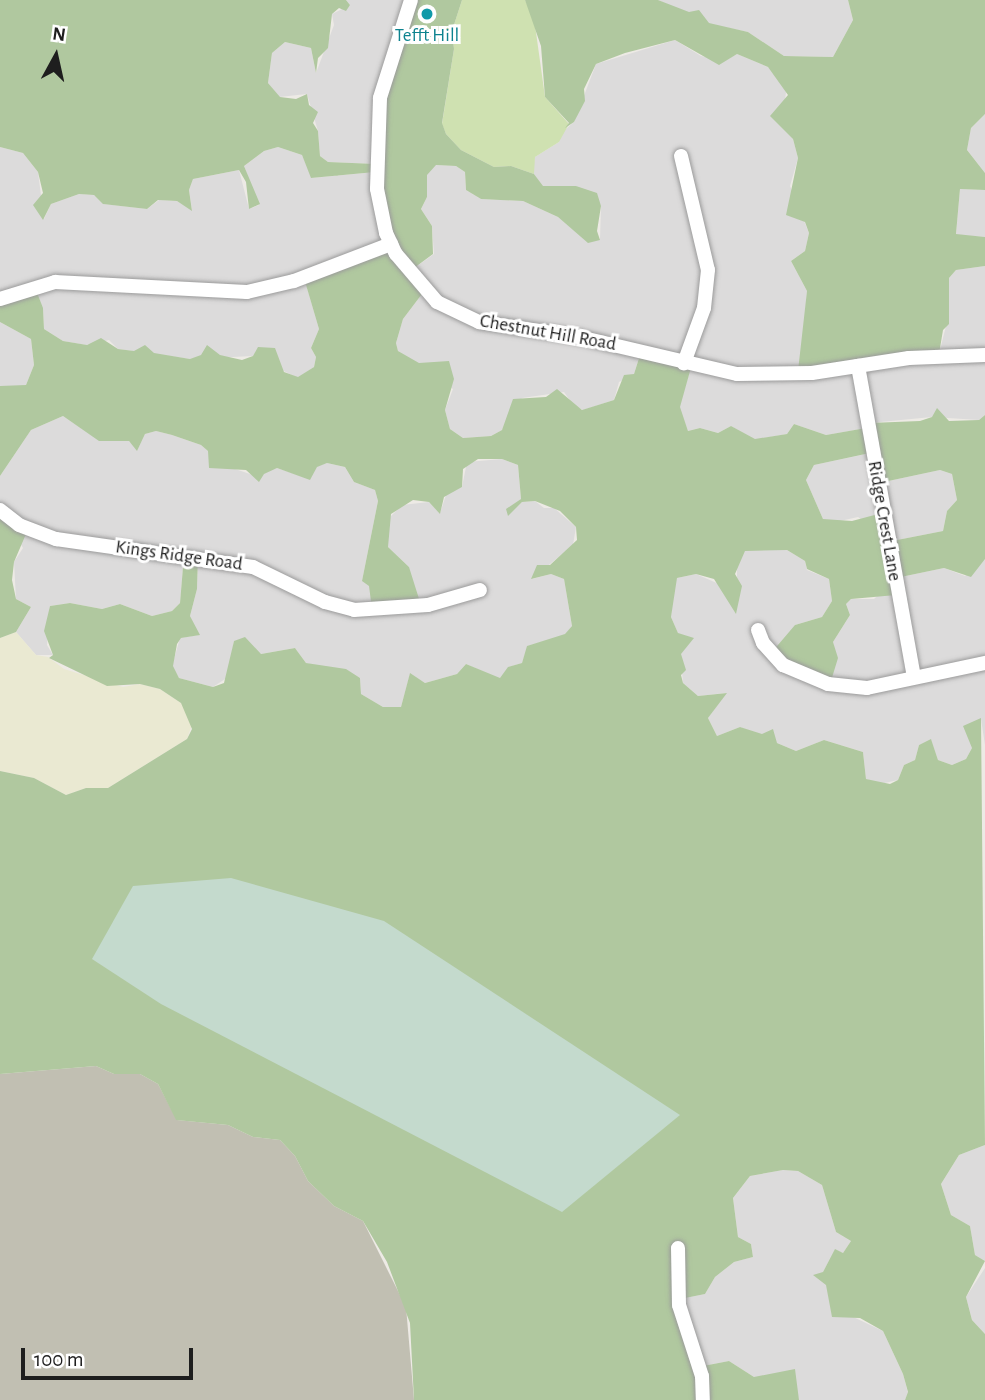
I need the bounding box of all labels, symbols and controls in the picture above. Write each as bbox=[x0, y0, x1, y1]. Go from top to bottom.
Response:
marker: Tefft Hill bbox=[419, 6, 435, 22]
north arrow bbox=[21, 21, 91, 91]
text: N bbox=[51, 24, 67, 45]
place label: Tefft Hill bbox=[395, 25, 459, 47]
street label: Chestnut Hill Road bbox=[478, 310, 618, 356]
street label: Ridge Crest Lane bbox=[862, 459, 906, 583]
street label: Kings Ridge Road bbox=[114, 536, 244, 576]
scale bar bbox=[24, 1334, 196, 1378]
text: 100 m bbox=[34, 1349, 84, 1370]

